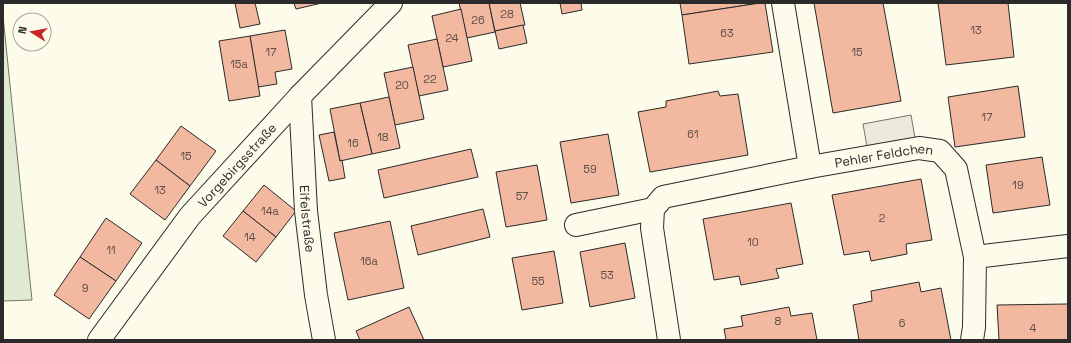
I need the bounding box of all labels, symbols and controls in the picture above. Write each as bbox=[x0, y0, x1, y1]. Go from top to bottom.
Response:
house number: 28 bbox=[500, 7, 514, 21]
north arrow bbox=[12, 12, 52, 52]
house number: 26 bbox=[471, 13, 485, 27]
house number: 13 bbox=[970, 23, 982, 37]
text: N bbox=[15, 25, 30, 35]
house number: 63 bbox=[720, 26, 734, 40]
house number: 24 bbox=[445, 31, 459, 45]
house number: 17 bbox=[266, 45, 276, 59]
house number: 15 bbox=[851, 45, 863, 59]
house number: 15a bbox=[230, 57, 248, 71]
house number: 22 bbox=[423, 72, 437, 86]
house number: 20 bbox=[395, 78, 409, 92]
house number: 17 bbox=[982, 110, 992, 124]
street label: Vorgebirgsstraße bbox=[194, 119, 280, 211]
house number: 61 bbox=[687, 127, 699, 141]
house number: 18 bbox=[377, 130, 389, 144]
house number: 16 bbox=[347, 136, 359, 150]
street label: Pehler Feldchen bbox=[833, 139, 934, 171]
house number: 15 bbox=[180, 149, 192, 163]
house number: 59 bbox=[583, 162, 597, 176]
house number: 19 bbox=[1012, 178, 1024, 192]
house number: 13 bbox=[154, 183, 166, 197]
street label: Eifelstraße bbox=[296, 185, 319, 253]
house number: 57 bbox=[516, 189, 528, 203]
house number: 14a bbox=[261, 204, 280, 218]
house number: 2 bbox=[879, 211, 886, 225]
house number: 14 bbox=[244, 230, 256, 244]
house number: 10 bbox=[747, 235, 759, 249]
house number: 11 bbox=[106, 243, 116, 257]
house number: 16a bbox=[360, 254, 379, 268]
house number: 53 bbox=[600, 268, 614, 282]
house number: 55 bbox=[531, 274, 545, 288]
house number: 9 bbox=[82, 281, 89, 295]
house number: 8 bbox=[775, 314, 782, 328]
house number: 6 bbox=[899, 316, 906, 330]
house number: 4 bbox=[1030, 321, 1037, 335]

